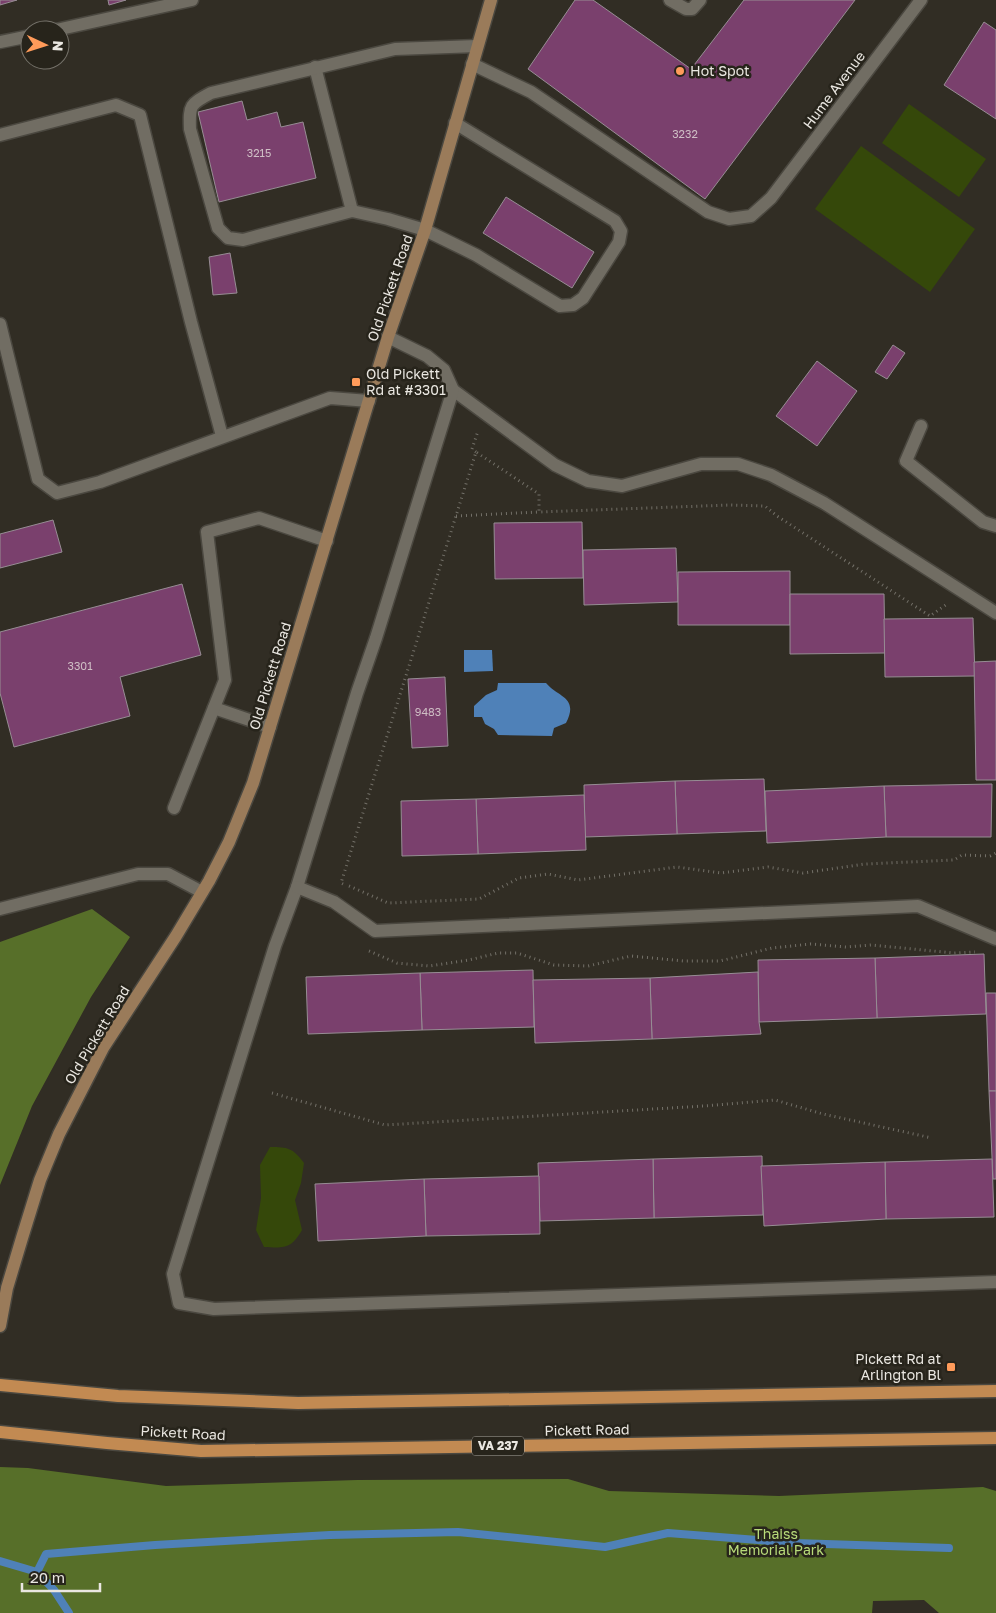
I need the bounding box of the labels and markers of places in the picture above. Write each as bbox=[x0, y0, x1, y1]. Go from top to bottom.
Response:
place label: Hot Spot bbox=[690, 62, 750, 79]
marker: Hot Spot bbox=[674, 65, 686, 77]
place label: Old Pickett Rd at #3301 bbox=[366, 365, 446, 398]
marker: Old Pickett Rd at #3301 bbox=[350, 376, 362, 388]
place label: Pickett Rd at Arlington Bl bbox=[855, 1350, 941, 1383]
marker: Pickett Rd at Arlington Bl bbox=[945, 1361, 957, 1373]

